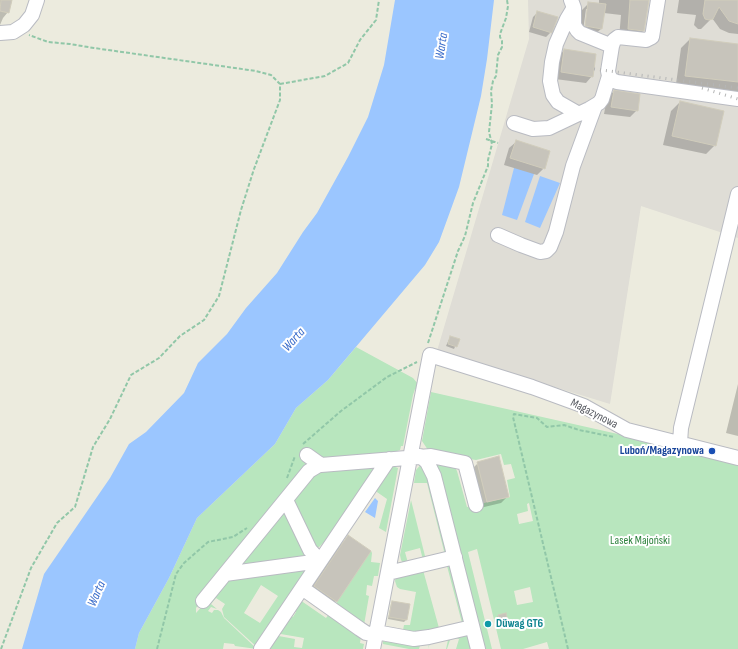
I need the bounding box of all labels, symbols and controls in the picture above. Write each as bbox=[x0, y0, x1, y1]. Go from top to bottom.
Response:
water label: Warta bbox=[432, 32, 452, 60]
water label: Warta bbox=[279, 325, 309, 355]
street label: Magazynowa bbox=[568, 396, 620, 432]
place label: Luboń/Magazynowa bbox=[620, 444, 704, 458]
marker: Luboń/Magazynowa bbox=[707, 446, 717, 456]
park label: Lasek Majoński bbox=[610, 534, 670, 548]
water label: Warta bbox=[85, 579, 109, 609]
place label: Düwag GT6 bbox=[496, 617, 543, 631]
marker: Düwag GT6 bbox=[483, 619, 493, 629]

